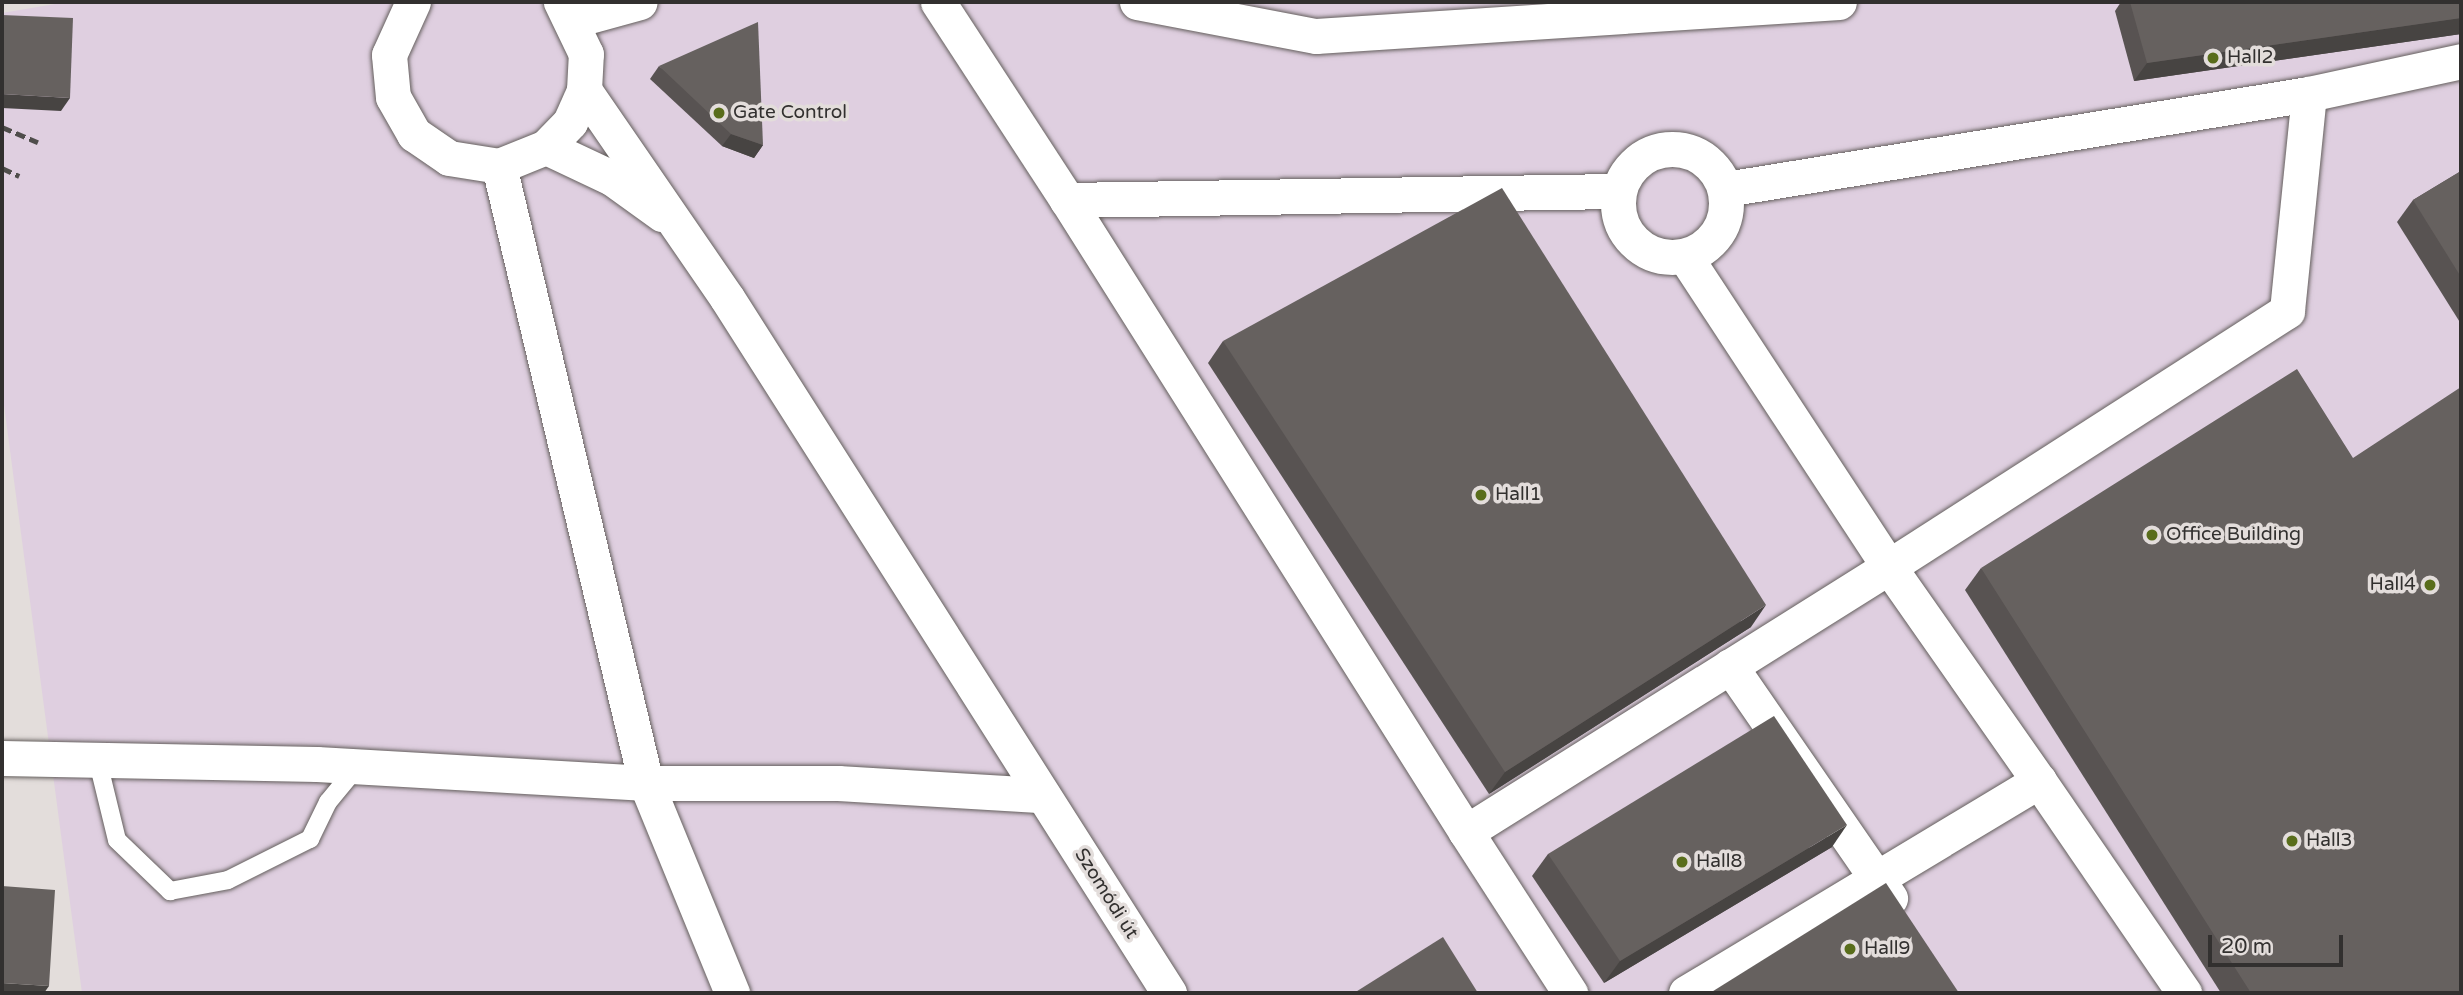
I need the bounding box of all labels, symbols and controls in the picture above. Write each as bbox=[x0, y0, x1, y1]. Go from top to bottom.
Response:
place label: Hall2 bbox=[2227, 47, 2273, 69]
marker: Hall2 bbox=[2205, 50, 2221, 66]
place label: Gate Control bbox=[733, 102, 847, 124]
marker: Gate Control bbox=[711, 105, 727, 121]
place label: Hall1 bbox=[1495, 484, 1541, 506]
marker: Hall1 bbox=[1473, 487, 1489, 503]
place label: Office Building bbox=[2166, 524, 2301, 546]
marker: Office Building bbox=[2144, 527, 2160, 543]
place label: Hall4 bbox=[2370, 574, 2416, 596]
marker: Hall4 bbox=[2422, 577, 2438, 593]
place label: Hall3 bbox=[2306, 830, 2352, 852]
marker: Hall3 bbox=[2284, 833, 2300, 849]
street label: Szomódi út bbox=[1069, 845, 1143, 943]
place label: Hall8 bbox=[1696, 851, 1742, 873]
marker: Hall8 bbox=[1674, 854, 1690, 870]
scale bar bbox=[2211, 922, 2346, 966]
text: 20 m bbox=[2221, 934, 2272, 959]
place label: Hall9 bbox=[1864, 938, 1910, 960]
marker: Hall9 bbox=[1842, 941, 1858, 957]

